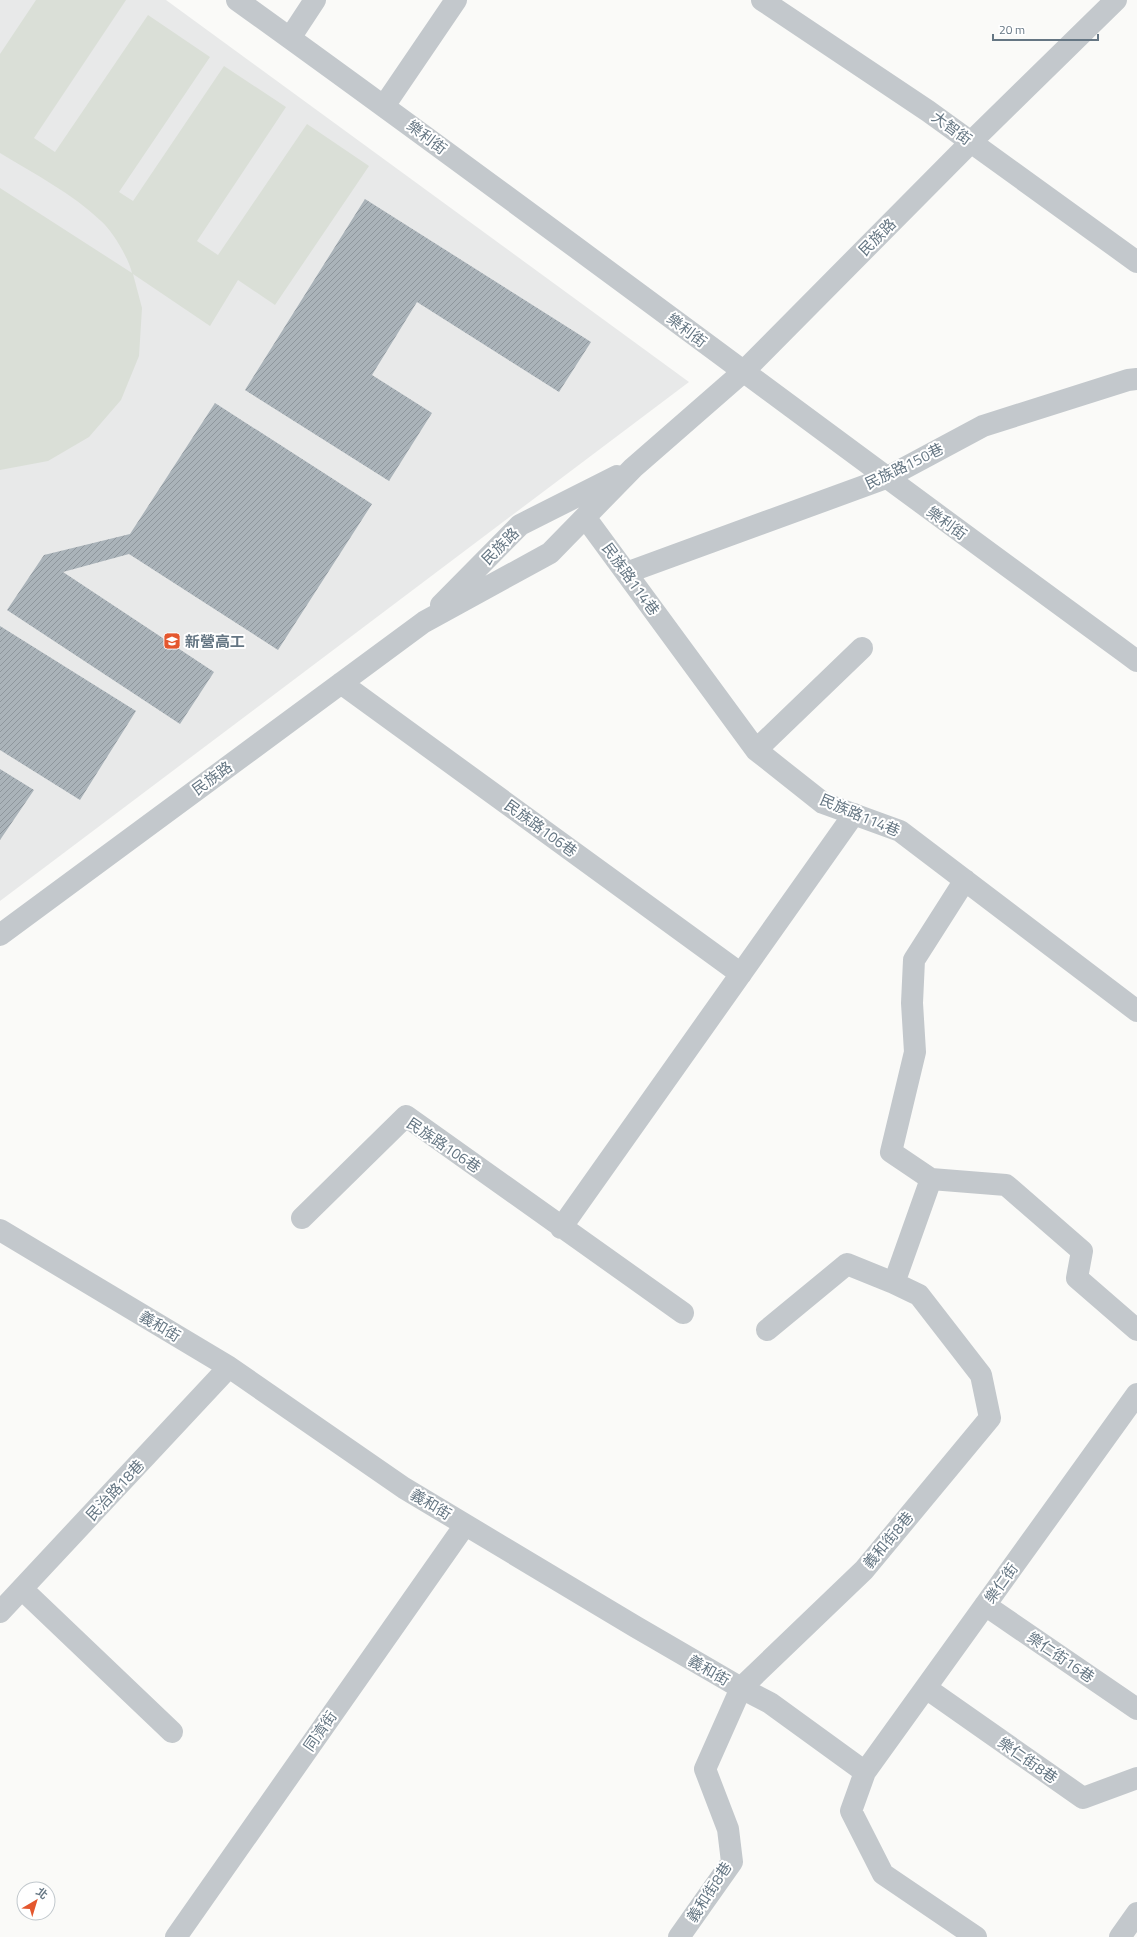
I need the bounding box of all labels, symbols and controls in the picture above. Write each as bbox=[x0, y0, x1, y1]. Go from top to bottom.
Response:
scale bar bbox=[993, 16, 1098, 42]
text: 20 m bbox=[999, 20, 1025, 39]
street label: 大智街 bbox=[927, 105, 977, 151]
street label: 樂利街 bbox=[402, 114, 452, 160]
street label: 民族路 bbox=[853, 213, 901, 261]
street label: 樂利街 bbox=[662, 307, 712, 353]
street label: 民族路150巷 bbox=[861, 437, 947, 495]
street label: 樂利街 bbox=[922, 500, 972, 546]
street label: 民族路 bbox=[476, 522, 524, 570]
street label: 民族路114巷 bbox=[597, 538, 665, 620]
place label: 新營高工 bbox=[185, 630, 245, 653]
school or university icon: 新營高工 bbox=[162, 631, 182, 651]
street label: 民族路 bbox=[187, 755, 237, 801]
street label: 民族路114巷 bbox=[816, 788, 904, 842]
street label: 民族路106巷 bbox=[500, 794, 582, 862]
street label: 民族路106巷 bbox=[402, 1112, 486, 1178]
street label: 義和街 bbox=[135, 1305, 185, 1347]
street label: 民治路18巷 bbox=[80, 1454, 150, 1526]
street label: 義和街 bbox=[406, 1483, 456, 1525]
street label: 義和街8巷 bbox=[857, 1506, 919, 1574]
street label: 樂仁街 bbox=[978, 1558, 1024, 1608]
street label: 樂仁街16巷 bbox=[1023, 1626, 1099, 1688]
street label: 義和街 bbox=[684, 1649, 734, 1691]
street label: 同濟街 bbox=[298, 1706, 342, 1756]
street label: 樂仁街8巷 bbox=[993, 1731, 1063, 1789]
street label: 義和街8巷 bbox=[681, 1857, 737, 1927]
north arrow bbox=[16, 1881, 56, 1921]
text: 北 bbox=[33, 1883, 51, 1903]

